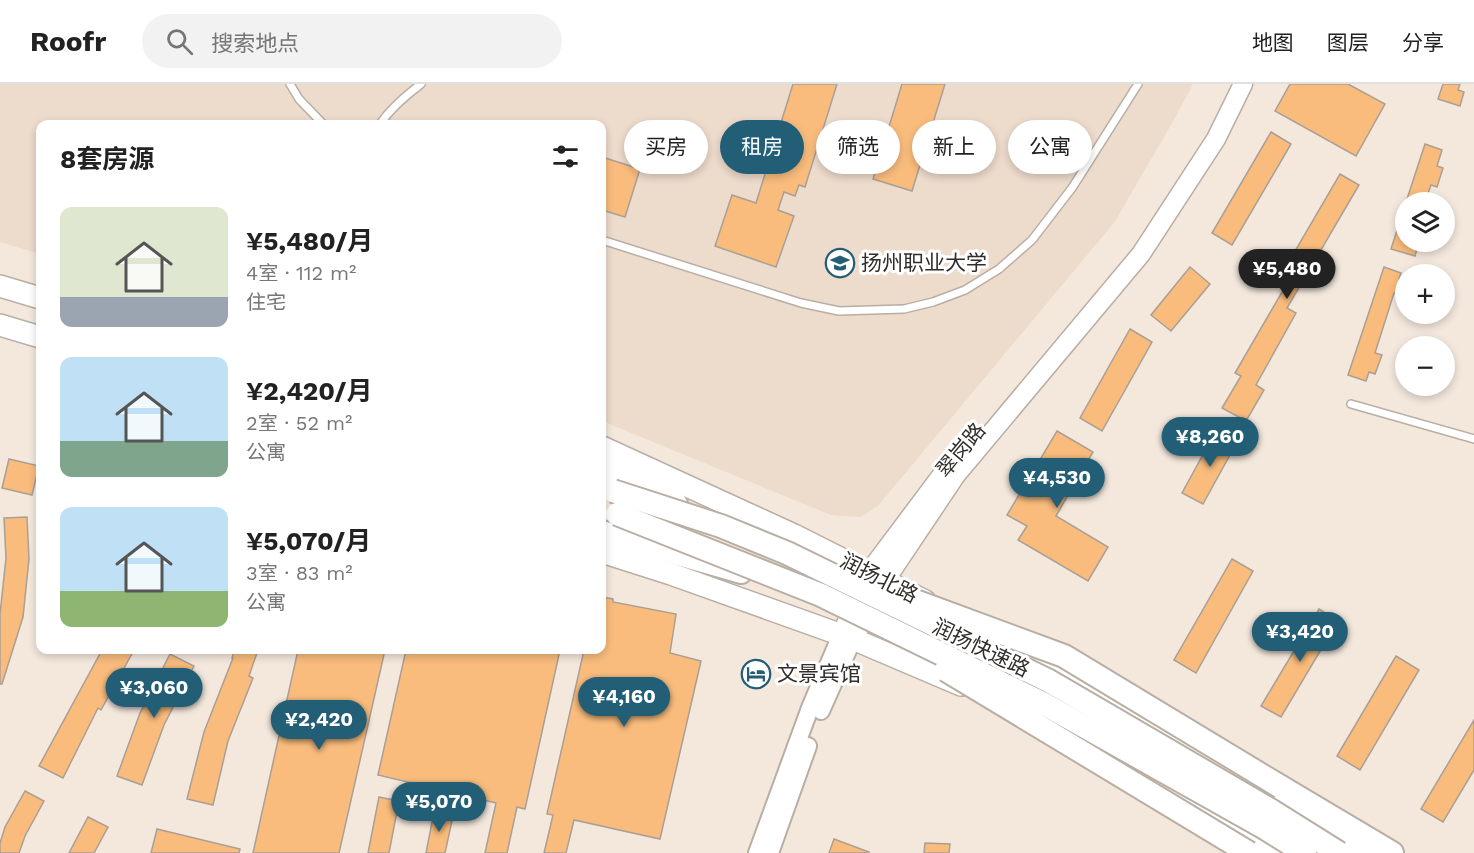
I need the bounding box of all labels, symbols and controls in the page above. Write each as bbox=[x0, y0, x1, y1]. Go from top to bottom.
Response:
search box bbox=[142, 14, 562, 68]
text: Roofr bbox=[30, 25, 106, 58]
icon: search bbox=[163, 25, 196, 58]
text: 地图 bbox=[1252, 30, 1294, 55]
text: 图层 bbox=[1327, 30, 1369, 55]
text: 分享 bbox=[1402, 30, 1444, 55]
text: 搜索地点 bbox=[211, 31, 299, 56]
chip: 买房 bbox=[624, 120, 708, 174]
chip: 租房 bbox=[720, 120, 804, 174]
chip: 筛选 bbox=[816, 120, 900, 174]
chip: 新上 bbox=[912, 120, 996, 174]
chip: 公寓 bbox=[1008, 120, 1092, 174]
icon: filters bbox=[549, 140, 582, 173]
text: 8套房源 bbox=[60, 144, 154, 174]
map controls bbox=[1395, 192, 1455, 396]
button: layers bbox=[1395, 192, 1455, 252]
text: ¥5,480/月 bbox=[246, 226, 373, 256]
icon: home bbox=[108, 231, 180, 303]
school or university icon: 扬州职业大学 bbox=[824, 247, 856, 279]
pin: ¥5,480 bbox=[1238, 249, 1336, 300]
place label: 扬州职业大学 bbox=[861, 250, 987, 275]
text: ¥5,480 bbox=[1252, 256, 1322, 280]
text: 4室 · 112 m² bbox=[246, 261, 356, 285]
button: + bbox=[1395, 264, 1455, 324]
text: 住宅 bbox=[246, 290, 286, 314]
button: − bbox=[1395, 336, 1455, 396]
text: ¥2,420/月 bbox=[246, 376, 373, 406]
icon: home bbox=[108, 381, 180, 453]
text: 2室 · 52 m² bbox=[246, 411, 352, 435]
pin: ¥8,260 bbox=[1161, 417, 1259, 468]
street label: 翠岗路 bbox=[931, 418, 990, 482]
text: ¥8,260 bbox=[1176, 424, 1244, 448]
text: 公寓 bbox=[246, 440, 286, 464]
pin: ¥4,530 bbox=[1008, 458, 1106, 509]
text: ¥4,530 bbox=[1023, 465, 1091, 489]
text: ¥5,070/月 bbox=[246, 526, 371, 556]
icon: home bbox=[108, 531, 180, 603]
street label: 润扬北路 bbox=[836, 547, 922, 608]
text: 3室 · 83 m² bbox=[246, 561, 353, 585]
text: 公寓 bbox=[246, 590, 286, 614]
pin: ¥3,420 bbox=[1251, 612, 1349, 663]
street label: 润扬快速路 bbox=[929, 613, 1034, 682]
text: ¥3,420 bbox=[1266, 619, 1334, 643]
hotel icon: 文景宾馆 bbox=[740, 658, 772, 690]
place label: 文景宾馆 bbox=[777, 661, 861, 686]
pin: ¥3,060 bbox=[105, 668, 203, 719]
text: ¥3,060 bbox=[120, 675, 188, 699]
pin: ¥4,160 bbox=[575, 677, 673, 728]
text: ¥4,160 bbox=[592, 684, 656, 708]
pin: ¥2,420 bbox=[270, 700, 368, 751]
text: ¥2,420 bbox=[285, 707, 353, 731]
pin: ¥5,070 bbox=[390, 782, 488, 833]
text: ¥5,070 bbox=[405, 789, 473, 813]

